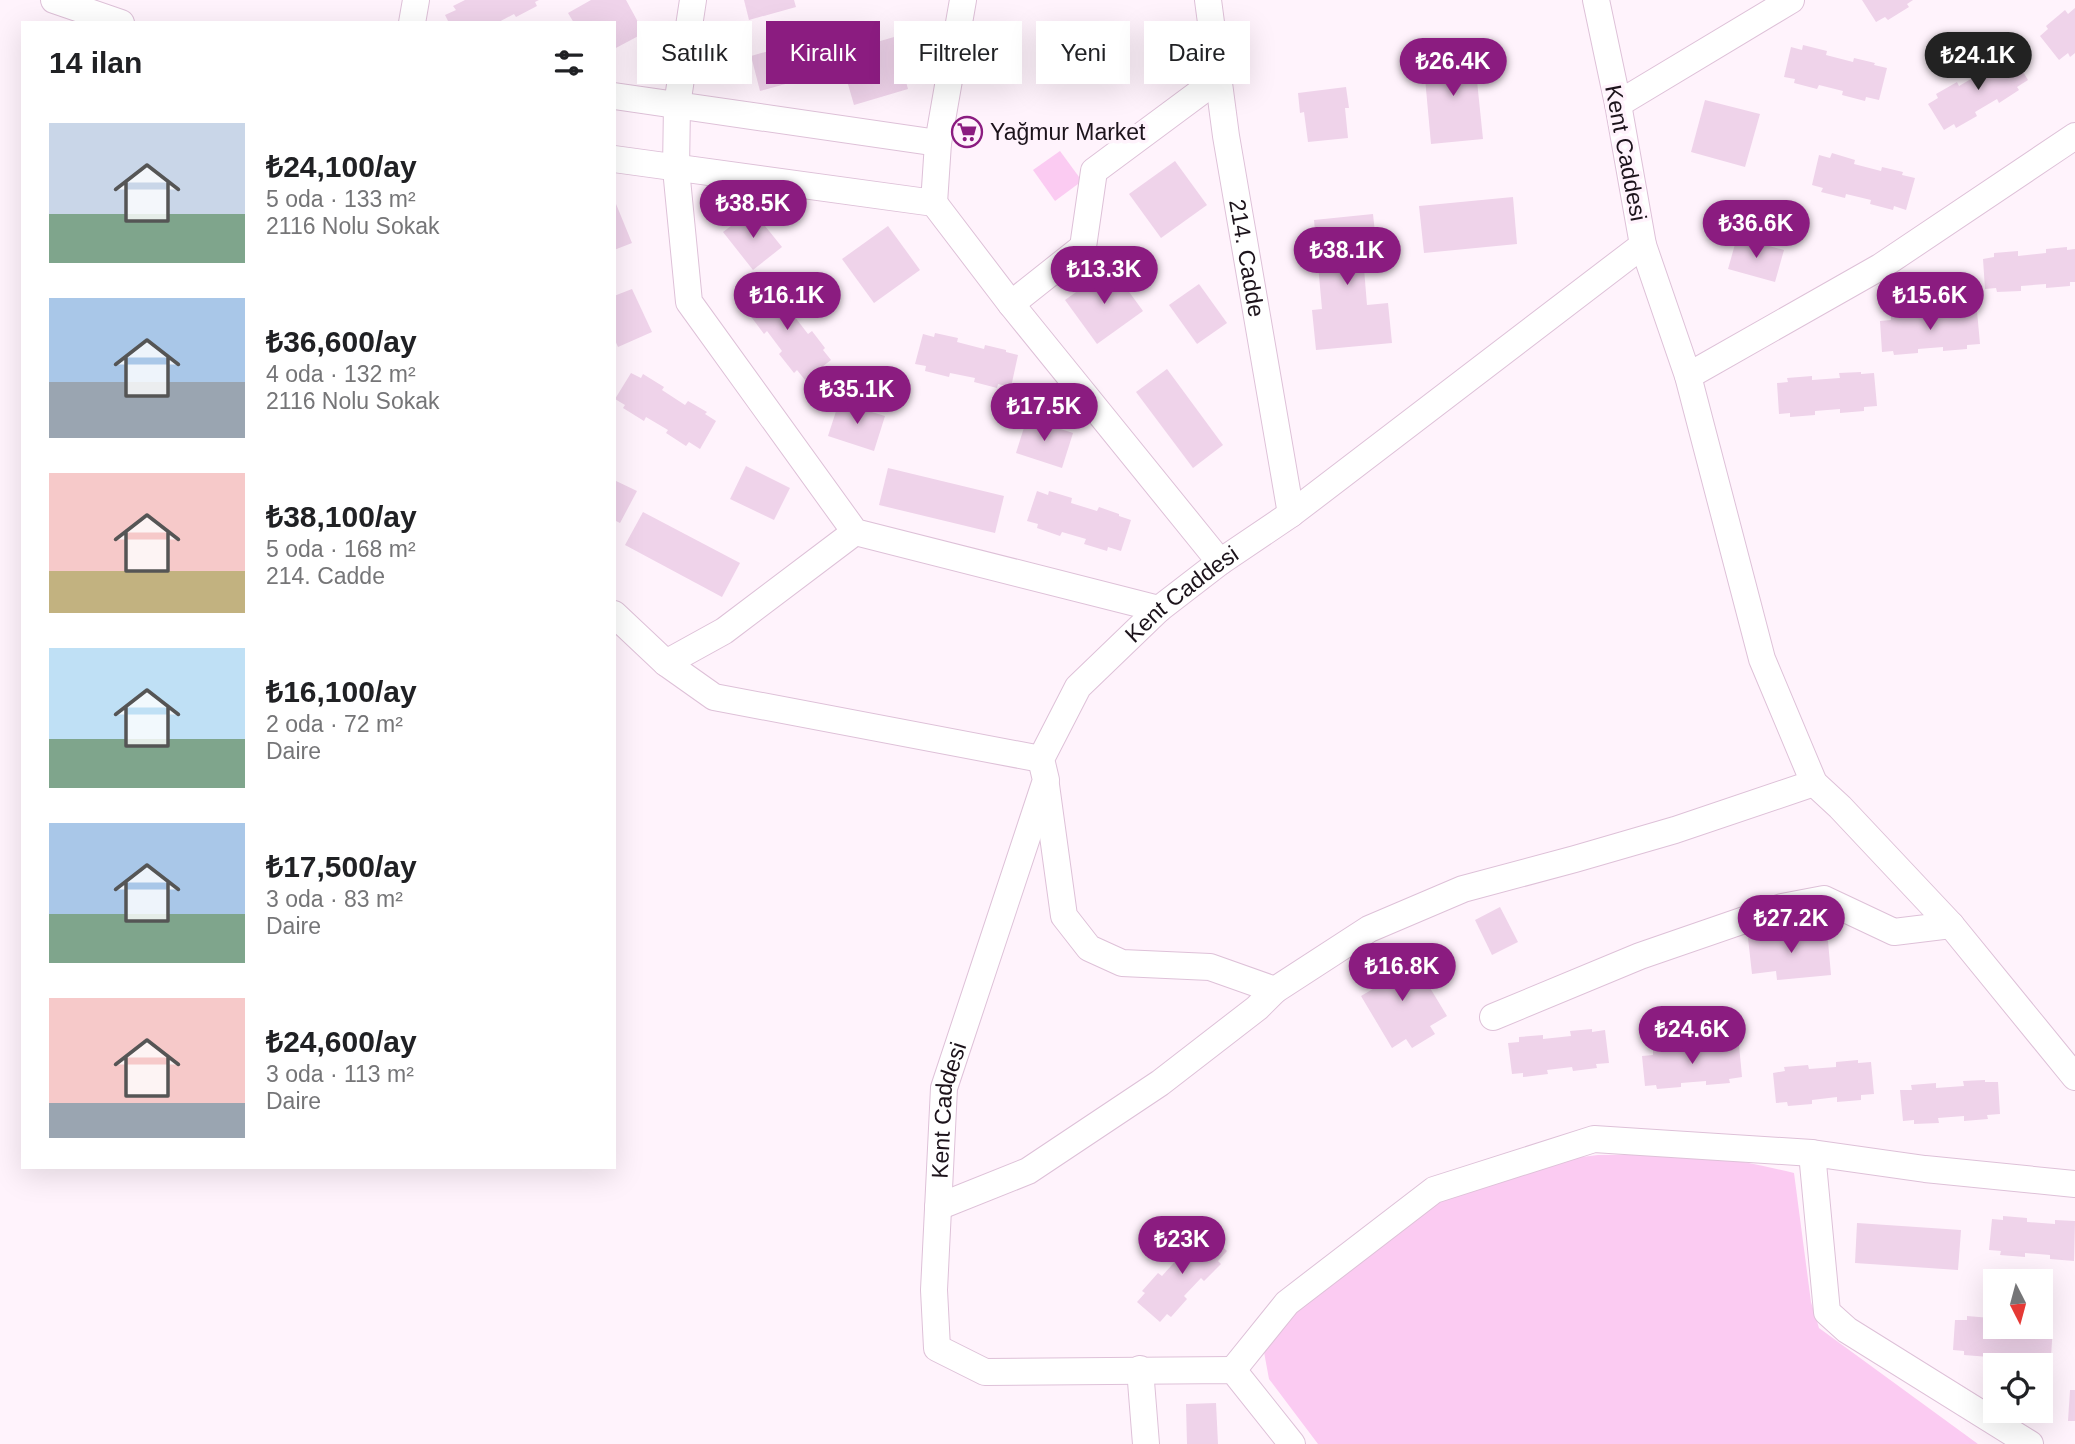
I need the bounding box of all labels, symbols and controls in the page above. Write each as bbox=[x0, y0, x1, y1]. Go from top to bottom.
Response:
chip: Satılık bbox=[637, 21, 752, 84]
chip: Kiralık bbox=[766, 21, 880, 84]
chip: Filtreler bbox=[894, 21, 1022, 84]
chip: Yeni bbox=[1036, 21, 1130, 84]
chip: Daire bbox=[1144, 21, 1250, 84]
pin: ₺24.1K bbox=[1921, 32, 2035, 92]
pin: ₺26.4K bbox=[1396, 38, 1510, 98]
text: ₺24.1K bbox=[1941, 42, 2015, 68]
icon: filters bbox=[550, 44, 588, 82]
text: 14 ilan bbox=[49, 46, 142, 79]
text: ₺26.4K bbox=[1416, 48, 1490, 74]
street label: Kent Caddesi bbox=[1600, 83, 1652, 223]
supermarket icon: Yağmur Market bbox=[950, 115, 984, 149]
place label: Yağmur Market bbox=[990, 119, 1146, 145]
text: ₺24,100/ay bbox=[266, 150, 417, 183]
icon: home bbox=[105, 151, 189, 235]
pin: ₺38.5K bbox=[696, 180, 810, 240]
text: 5 oda · 133 m² bbox=[266, 186, 416, 212]
text: ₺38.5K bbox=[716, 190, 790, 216]
street label: 214. Cadde bbox=[1224, 197, 1270, 319]
pin: ₺36.6K bbox=[1699, 201, 1813, 260]
text: ₺36.6K bbox=[1719, 210, 1793, 236]
text: 2116 Nolu Sokak bbox=[266, 213, 439, 239]
pin: ₺38.1K bbox=[1290, 228, 1404, 287]
text: ₺38.1K bbox=[1310, 237, 1384, 263]
pin: ₺13.3K bbox=[1047, 246, 1161, 306]
text: ₺13.3K bbox=[1067, 256, 1141, 282]
pin: ₺16.1K bbox=[730, 272, 844, 332]
pin: ₺15.6K bbox=[1873, 272, 1987, 332]
text: ₺16.1K bbox=[750, 282, 824, 308]
text: ₺15.6K bbox=[1893, 282, 1967, 308]
text: ₺36,600/ay bbox=[266, 325, 417, 358]
icon: home bbox=[105, 326, 189, 410]
text: 4 oda · 132 m² bbox=[266, 361, 416, 387]
pin: ₺35.1K bbox=[800, 366, 914, 426]
text: ₺35.1K bbox=[820, 376, 894, 402]
pin: ₺17.5K bbox=[987, 384, 1101, 443]
text: 2116 Nolu Sokak bbox=[266, 388, 439, 414]
text: ₺17.5K bbox=[1007, 393, 1081, 419]
text: ₺38,100/ay bbox=[266, 500, 417, 533]
icon: home bbox=[105, 501, 189, 585]
text: 5 oda · 168 m² bbox=[266, 536, 416, 562]
street label: Kent Caddesi bbox=[1120, 541, 1243, 648]
text: 214. Cadde bbox=[266, 563, 385, 589]
text: ₺16,100/ay bbox=[266, 675, 417, 708]
icon: home bbox=[105, 676, 189, 760]
text: 2 oda · 72 m² bbox=[266, 711, 403, 737]
text: Daire bbox=[266, 738, 321, 764]
text: ₺17,500/ay bbox=[266, 850, 417, 883]
icon: home bbox=[105, 851, 189, 935]
text: 3 oda · 83 m² bbox=[266, 886, 403, 912]
pin: ₺27.2K bbox=[1734, 895, 1848, 955]
text: ₺27.2K bbox=[1754, 905, 1828, 931]
text: Daire bbox=[266, 913, 321, 939]
pin: ₺16.8K bbox=[1345, 944, 1459, 1003]
text: ₺16.8K bbox=[1365, 953, 1439, 979]
pin: ₺24.6K bbox=[1635, 1006, 1749, 1066]
text: ₺24.6K bbox=[1655, 1016, 1729, 1042]
text: ₺24,600/ay bbox=[266, 1025, 417, 1058]
icon: home bbox=[105, 1026, 189, 1110]
street label: Kent Caddesi bbox=[927, 1039, 971, 1179]
text: 3 oda · 113 m² bbox=[266, 1061, 414, 1087]
text: Daire bbox=[266, 1088, 321, 1114]
pin: ₺23K bbox=[1141, 1216, 1223, 1276]
text: ₺23K bbox=[1154, 1226, 1210, 1252]
north arrow bbox=[1983, 1269, 2053, 1339]
map controls bbox=[1983, 1269, 2053, 1423]
button: locate bbox=[1983, 1353, 2053, 1423]

